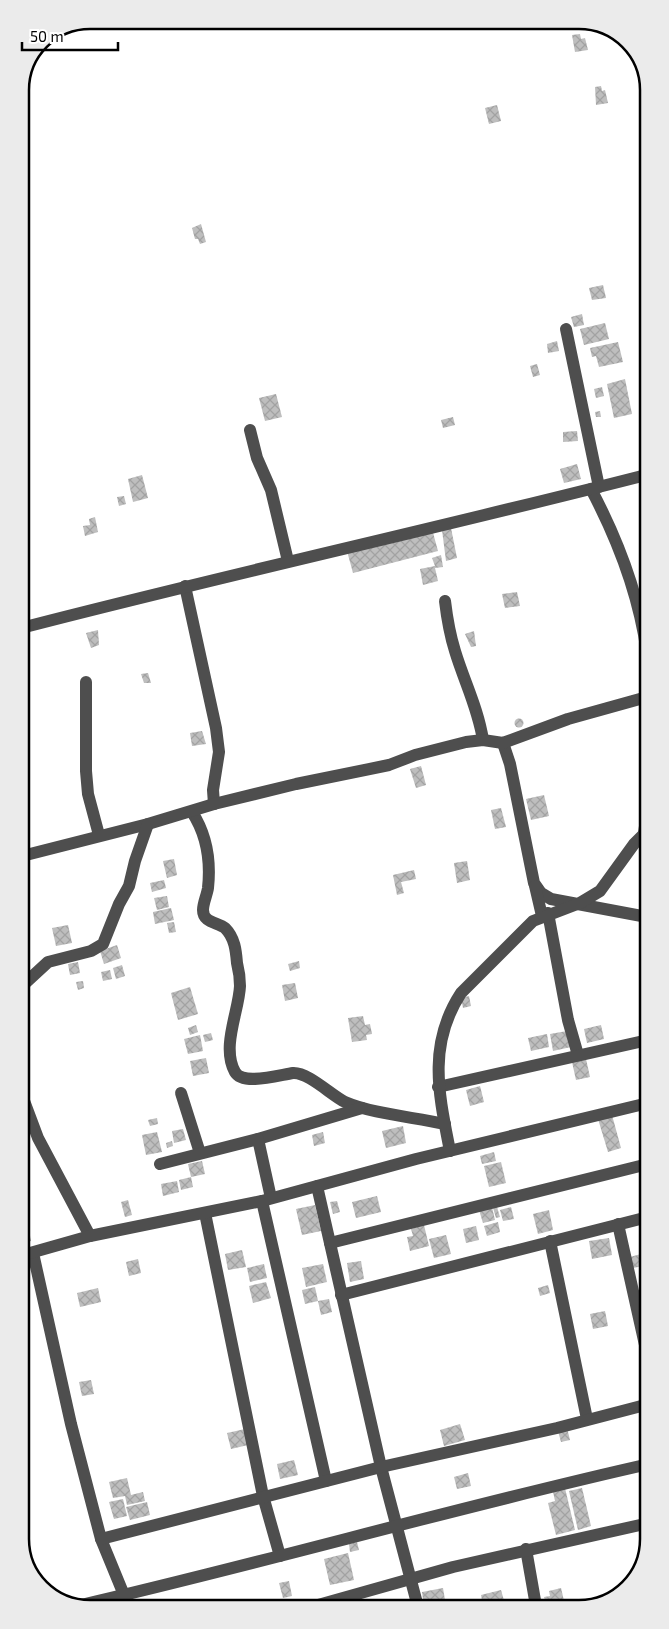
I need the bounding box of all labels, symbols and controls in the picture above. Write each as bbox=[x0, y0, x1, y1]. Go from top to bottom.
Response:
scale bar bbox=[22, 20, 119, 52]
text: 50 m bbox=[30, 27, 64, 45]

